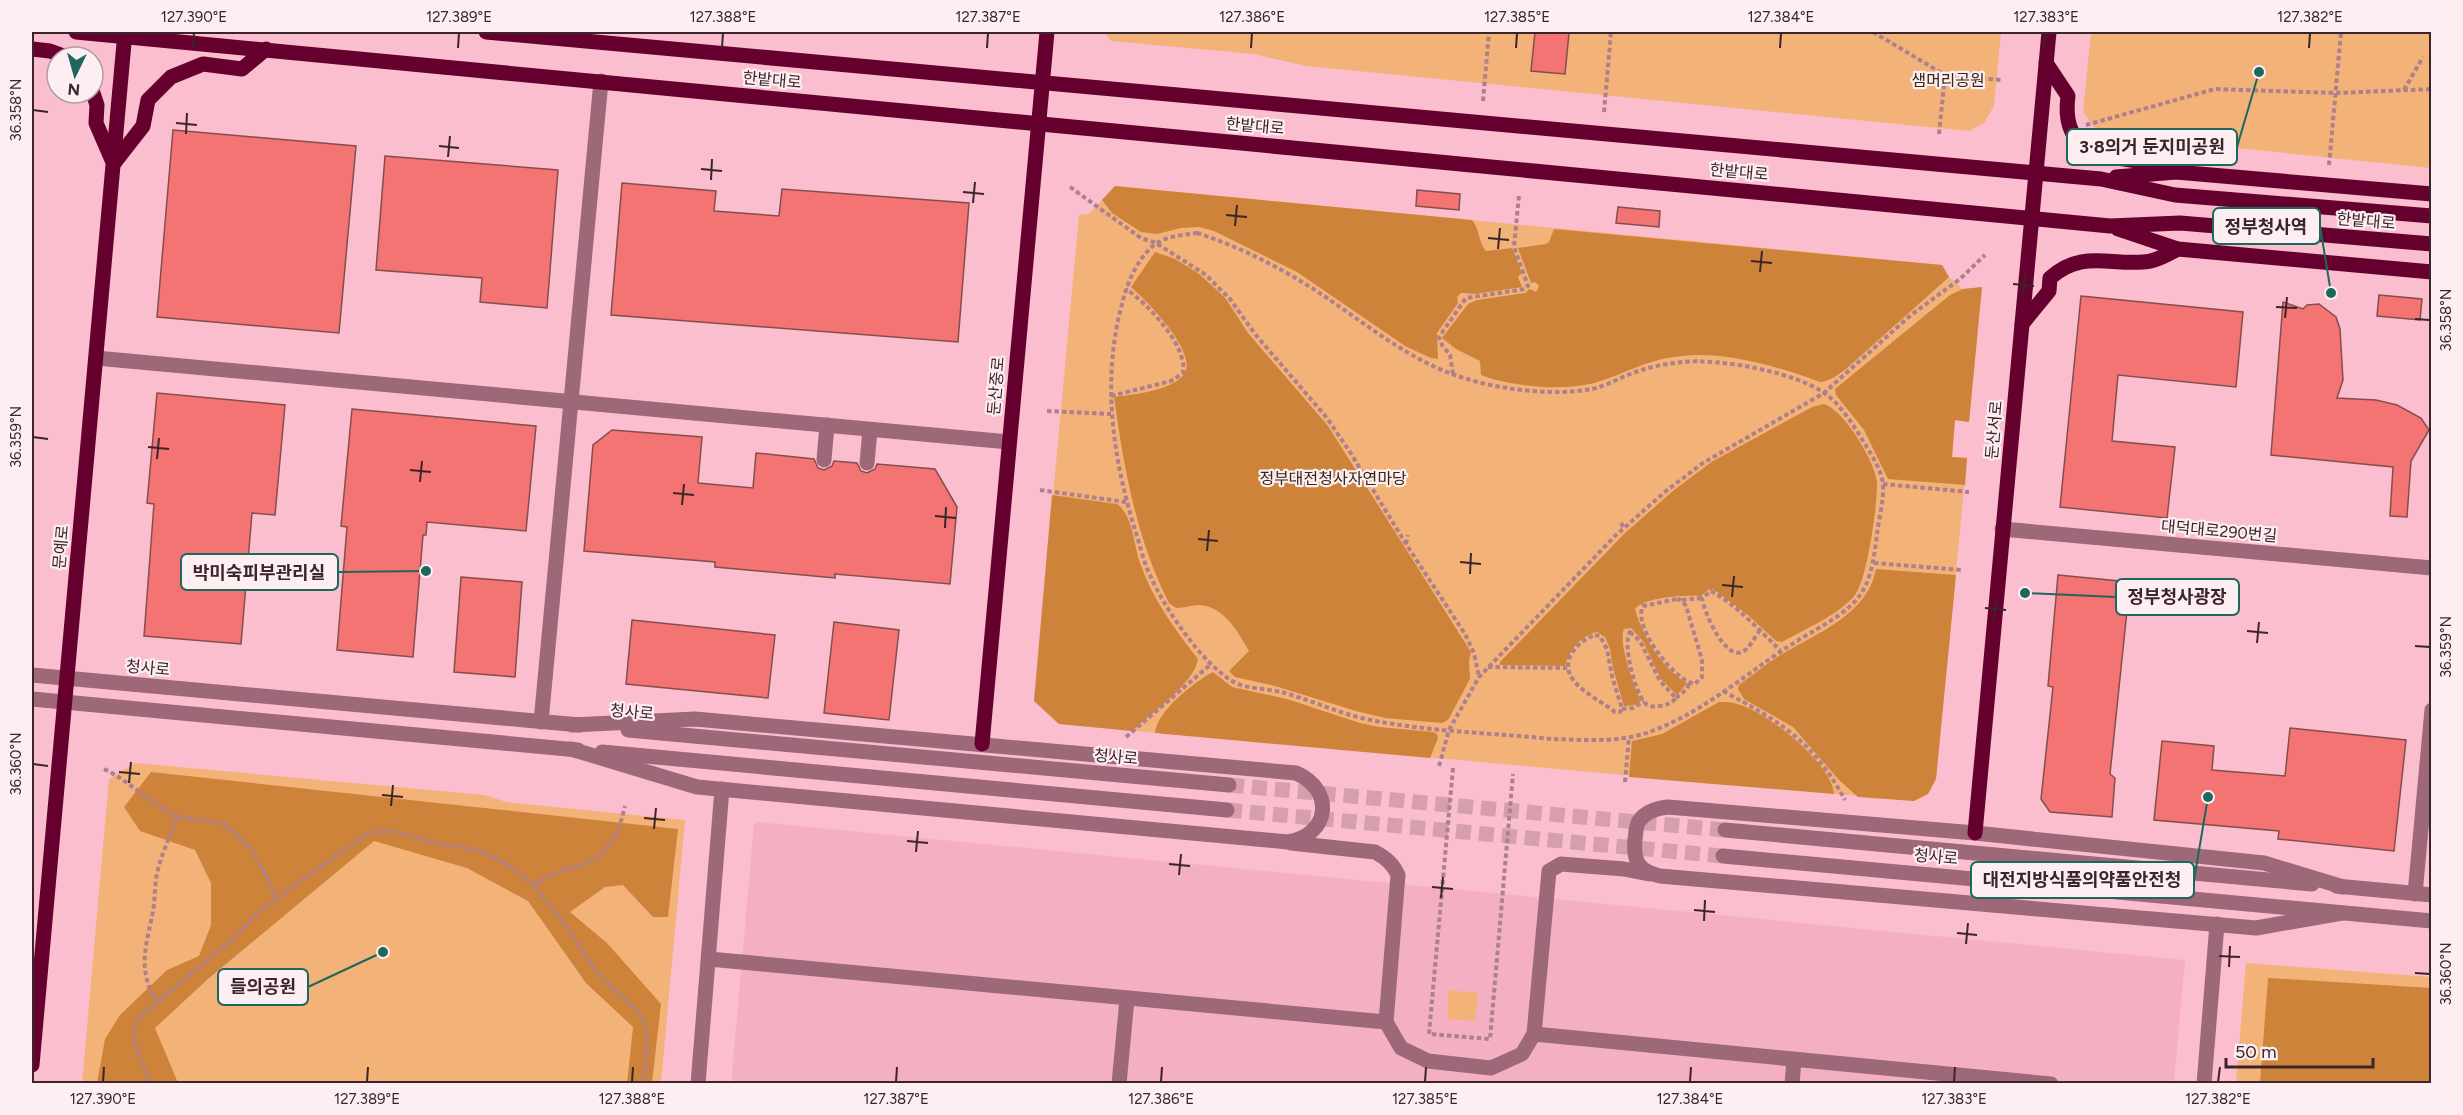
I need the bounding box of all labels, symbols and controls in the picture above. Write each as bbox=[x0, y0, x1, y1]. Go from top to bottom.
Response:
text: 127.390°E bbox=[161, 8, 227, 26]
text: 127.389°E bbox=[426, 8, 492, 26]
text: 127.388°E bbox=[690, 8, 756, 26]
text: 127.387°E bbox=[955, 8, 1021, 26]
text: 127.386°E bbox=[1219, 8, 1285, 26]
text: 127.385°E bbox=[1484, 8, 1550, 26]
text: 127.384°E bbox=[1748, 8, 1814, 26]
text: 127.383°E bbox=[2013, 8, 2079, 26]
text: 127.382°E bbox=[2277, 8, 2343, 26]
north arrow bbox=[45, 45, 105, 105]
street label: 한밭대로 bbox=[742, 68, 802, 92]
park label: 샘머리공원 bbox=[1911, 71, 1985, 90]
text: 36.358°N bbox=[7, 79, 25, 141]
text: N bbox=[67, 79, 81, 99]
street label: 한밭대로 bbox=[1225, 114, 1285, 138]
callout: 3·8의거 둔지미공원 bbox=[2067, 129, 2237, 165]
text: 3·8의거 둔지미공원 bbox=[2079, 136, 2225, 158]
street label: 한밭대로 bbox=[1709, 160, 1769, 184]
callout: 정부청사역 bbox=[2213, 208, 2320, 244]
street label: 한밭대로 bbox=[2336, 209, 2396, 233]
text: 정부청사역 bbox=[2225, 216, 2307, 238]
text: 36.358°N bbox=[2437, 289, 2455, 351]
street label: 둔산중로 bbox=[984, 356, 1008, 416]
street label: 둔산서로 bbox=[1982, 400, 2006, 460]
text: 36.359°N bbox=[7, 406, 25, 468]
park label: 정부대전청사자연마당 bbox=[1259, 469, 1407, 488]
street label: 대덕대로290번길 bbox=[2160, 516, 2278, 546]
street label: 문예로 bbox=[50, 524, 72, 570]
callout: 박미숙피부관리실 bbox=[181, 554, 338, 590]
text: 박미숙피부관리실 bbox=[193, 562, 325, 584]
callout: 정부청사광장 bbox=[2116, 579, 2239, 615]
text: 정부청사광장 bbox=[2127, 586, 2227, 608]
text: 36.359°N bbox=[2437, 616, 2455, 678]
street label: 청사로 bbox=[125, 657, 171, 679]
street label: 청사로 bbox=[609, 701, 655, 723]
text: 36.360°N bbox=[7, 732, 25, 796]
street label: 청사로 bbox=[1093, 746, 1139, 768]
street label: 청사로 bbox=[1913, 846, 1959, 868]
callout: 대전지방식품의약품안전청 bbox=[1971, 862, 2194, 898]
text: 대전지방식품의약품안전청 bbox=[1983, 869, 2181, 891]
text: 36.360°N bbox=[2437, 942, 2455, 1006]
callout: 들의공원 bbox=[218, 969, 308, 1005]
text: 들의공원 bbox=[230, 976, 296, 998]
scale bar bbox=[2226, 1031, 2373, 1069]
text: 50 m bbox=[2235, 1041, 2277, 1063]
text: 127.390°E bbox=[70, 1090, 136, 1108]
text: 127.389°E bbox=[334, 1090, 400, 1108]
text: 127.388°E bbox=[599, 1090, 665, 1108]
text: 127.387°E bbox=[863, 1090, 929, 1108]
text: 127.386°E bbox=[1128, 1090, 1194, 1108]
text: 127.385°E bbox=[1392, 1090, 1458, 1108]
text: 127.384°E bbox=[1657, 1090, 1723, 1108]
text: 127.383°E bbox=[1921, 1090, 1987, 1108]
text: 127.382°E bbox=[2185, 1090, 2251, 1108]

